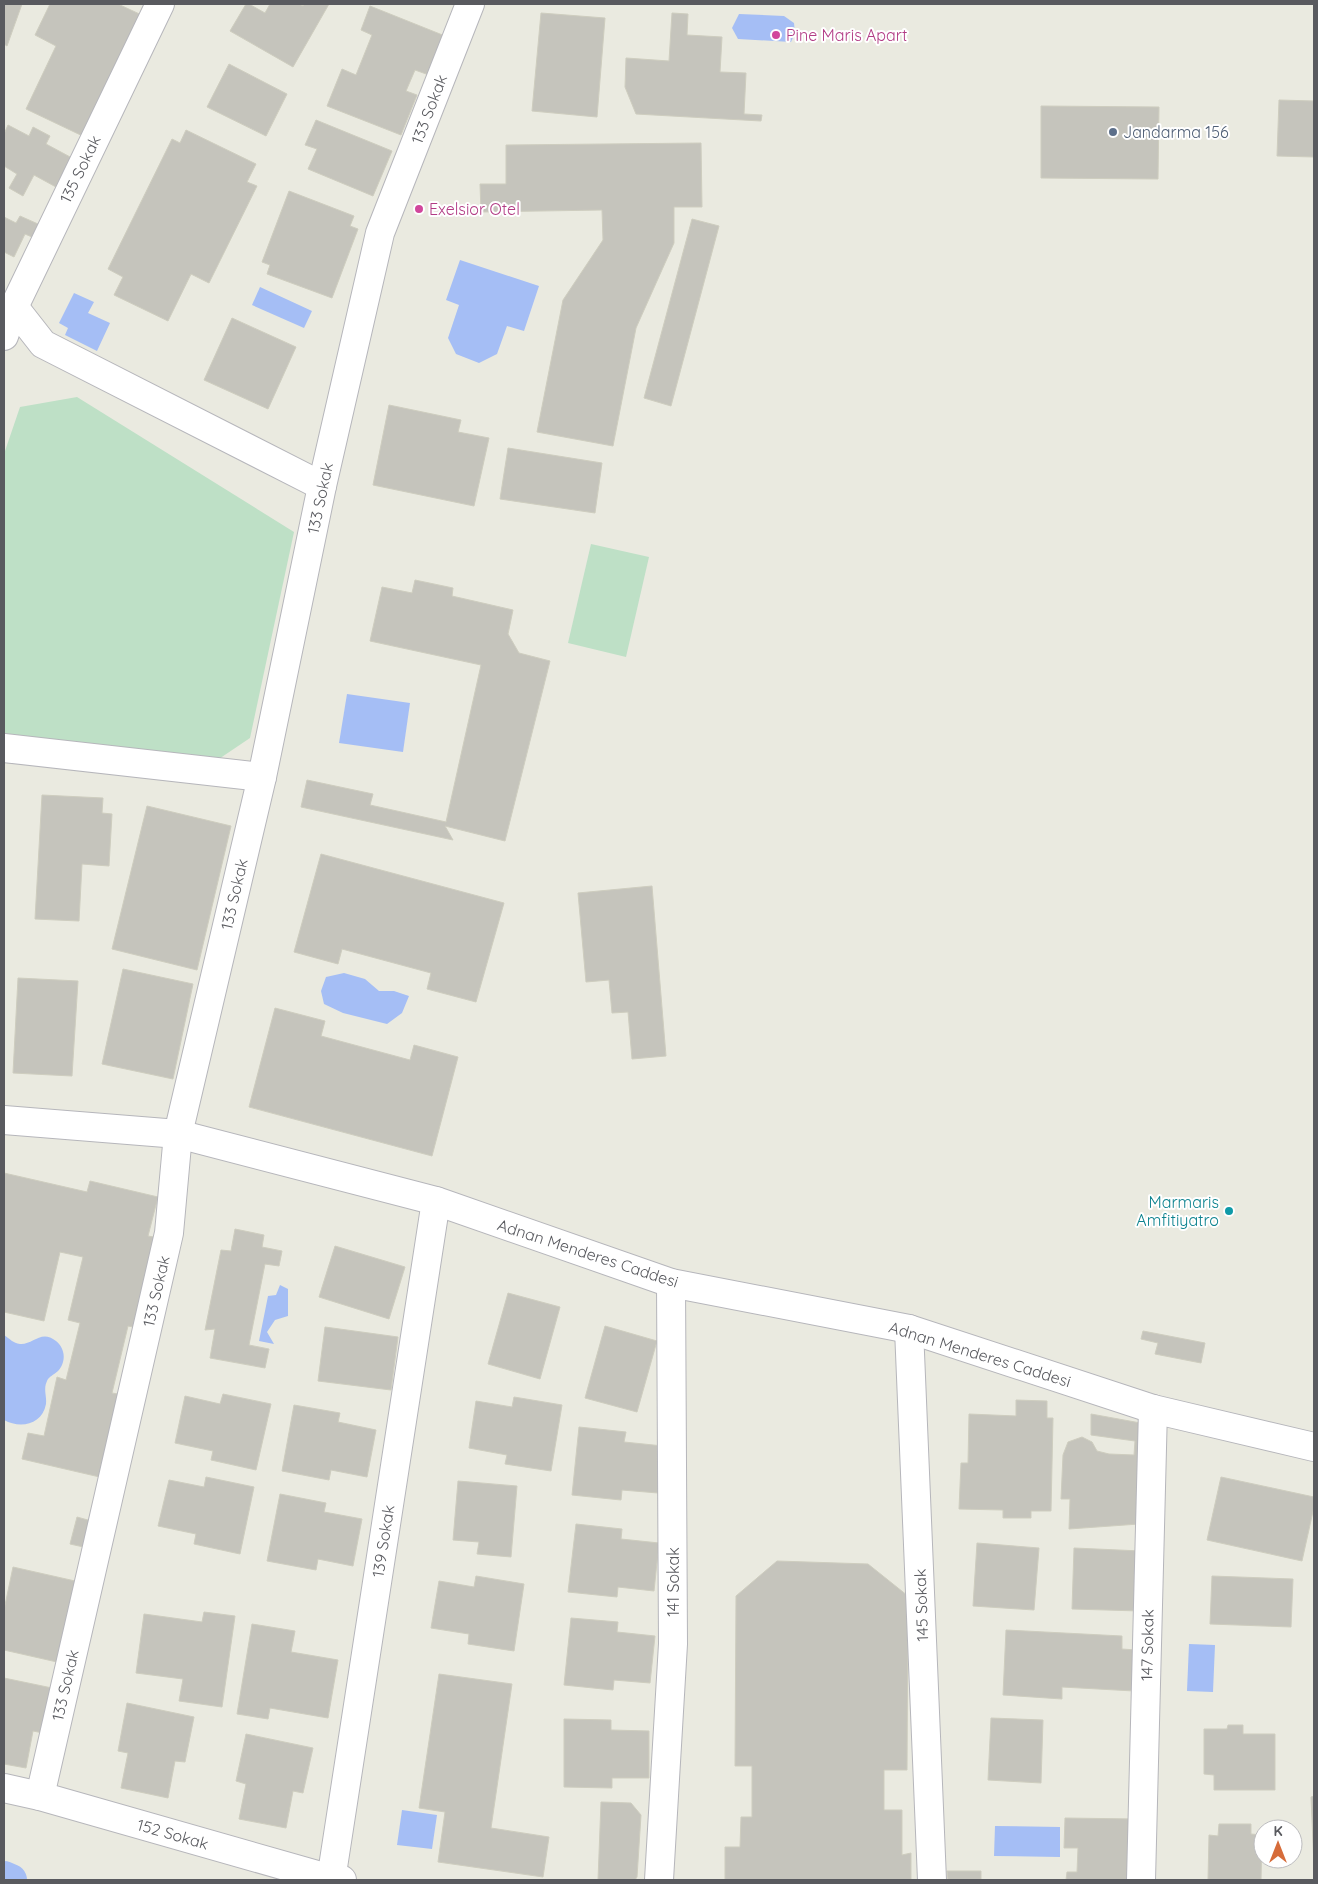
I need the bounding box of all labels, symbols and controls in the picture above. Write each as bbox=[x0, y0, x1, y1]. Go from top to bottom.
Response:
place label: Pine Maris Apart bbox=[786, 25, 907, 45]
marker: Pine Maris Apart bbox=[770, 29, 782, 41]
street label: 133 Sokak bbox=[407, 72, 451, 146]
place label: Jandarma 156 bbox=[1123, 122, 1229, 142]
marker: Jandarma 156 bbox=[1107, 126, 1119, 138]
street label: 135 Sokak bbox=[55, 132, 105, 206]
place label: Exelsior Otel bbox=[429, 199, 520, 219]
marker: Exelsior Otel bbox=[413, 203, 425, 215]
street label: 133 Sokak bbox=[303, 460, 337, 536]
street label: 133 Sokak bbox=[216, 856, 252, 932]
place label: Marmaris Amfitiyatro bbox=[1136, 1192, 1219, 1230]
marker: Marmaris Amfitiyatro bbox=[1223, 1205, 1235, 1217]
street label: Adnan Menderes Caddesi bbox=[495, 1214, 681, 1292]
street label: 133 Sokak bbox=[138, 1253, 174, 1329]
street label: Adnan Menderes Caddesi bbox=[887, 1317, 1073, 1391]
street label: 139 Sokak bbox=[367, 1503, 399, 1579]
street label: 141 Sokak bbox=[663, 1547, 683, 1617]
street label: 145 Sokak bbox=[910, 1568, 932, 1642]
street label: 147 Sokak bbox=[1136, 1609, 1158, 1681]
street label: 133 Sokak bbox=[47, 1647, 83, 1723]
street label: 152 Sokak bbox=[135, 1814, 211, 1854]
north arrow bbox=[1253, 1819, 1303, 1869]
text: K bbox=[1273, 1822, 1283, 1840]

